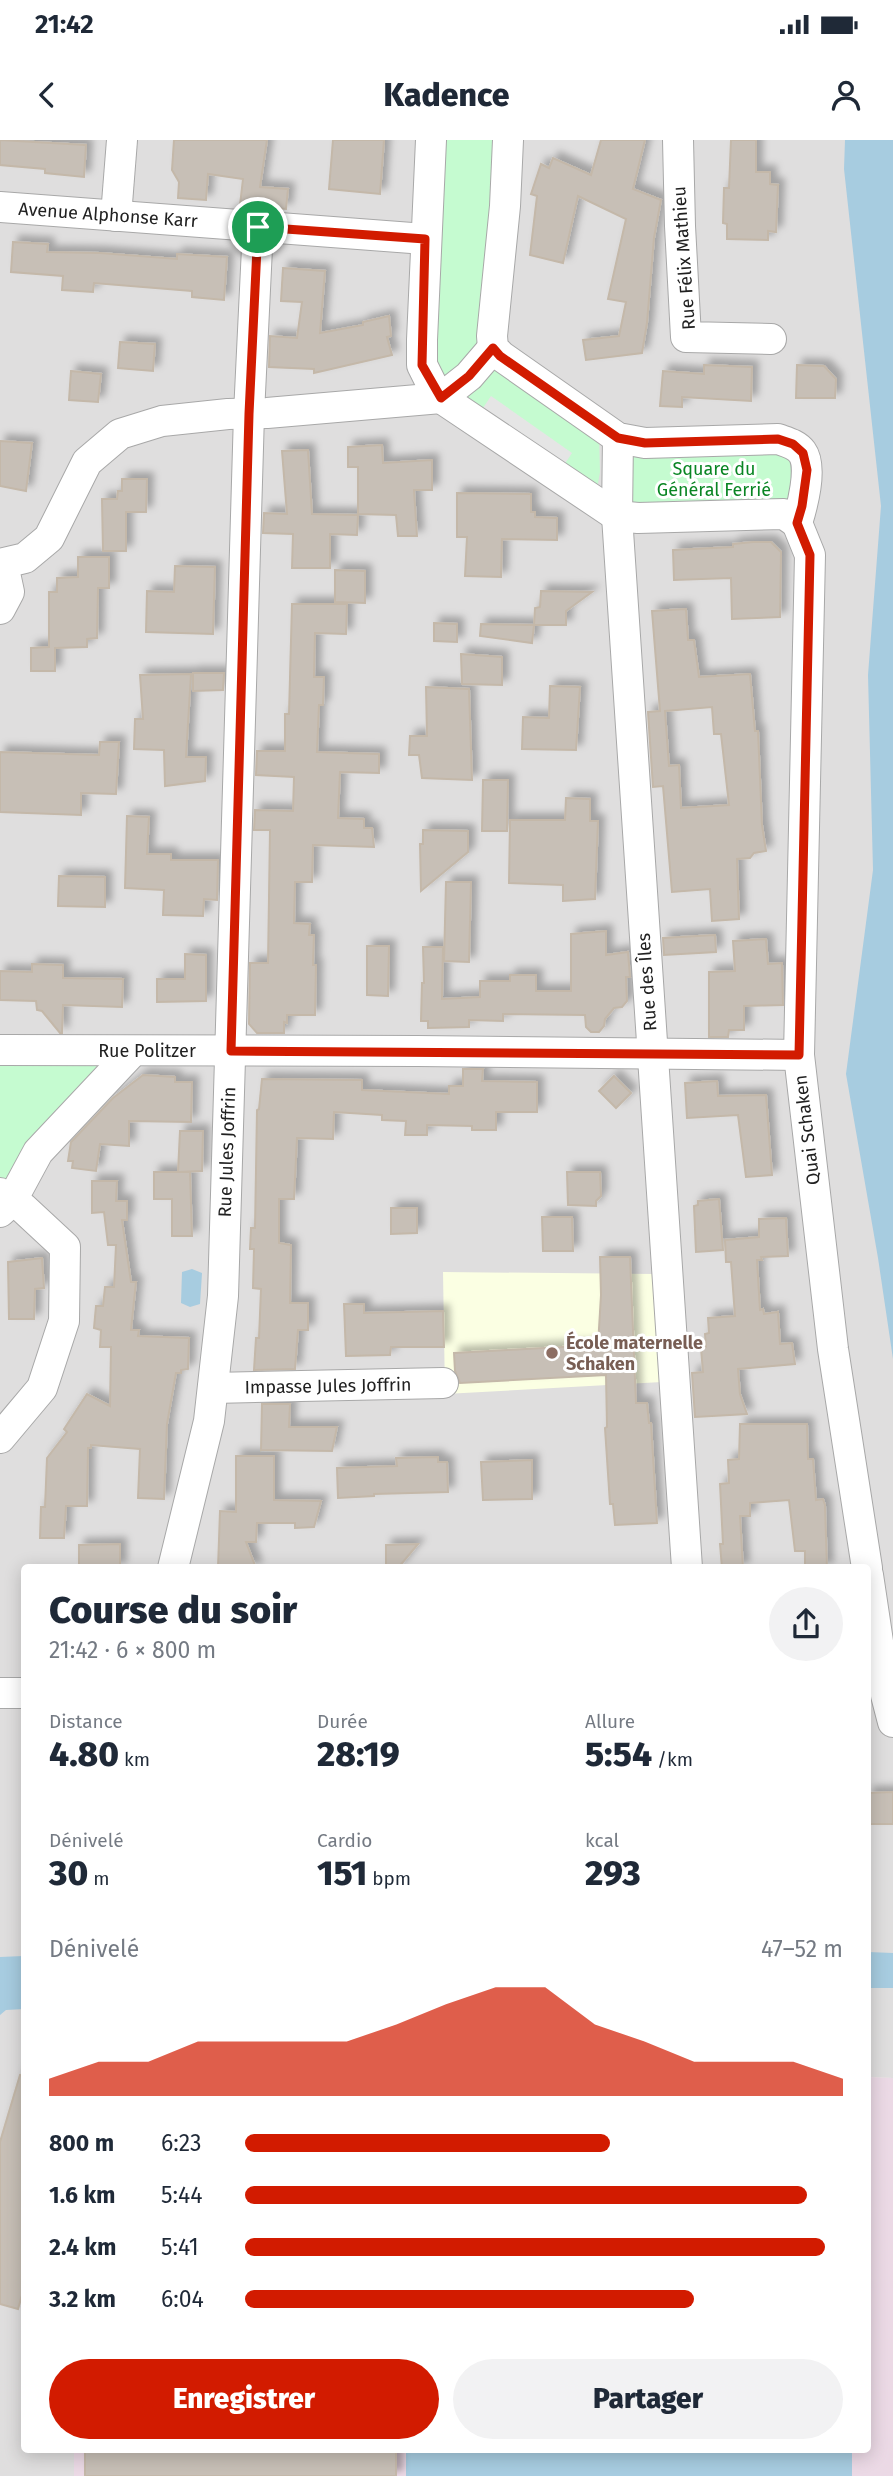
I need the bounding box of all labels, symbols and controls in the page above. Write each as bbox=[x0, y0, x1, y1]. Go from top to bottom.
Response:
text: 21:42 bbox=[35, 9, 94, 40]
icon: back bbox=[28, 76, 66, 114]
text: Kadence bbox=[384, 76, 509, 114]
icon: person bbox=[827, 76, 865, 114]
street label: Rue Félix Mathieu bbox=[668, 185, 700, 331]
pin bbox=[228, 197, 288, 257]
street label: Avenue Alphonse Karr bbox=[18, 198, 198, 232]
icon: arrive bbox=[239, 208, 277, 246]
park label: Square du Général Ferrié bbox=[657, 458, 771, 501]
street label: Rue des Îles bbox=[633, 932, 661, 1032]
street label: Rue Politzer bbox=[98, 1040, 196, 1062]
street label: Quai Schaken bbox=[789, 1074, 825, 1186]
street label: Rue Jules Joffrin bbox=[214, 1086, 240, 1218]
place label: École maternelle Schaken bbox=[566, 1331, 703, 1375]
marker: École maternelle Schaken bbox=[544, 1345, 560, 1361]
street label: Impasse Jules Joffrin bbox=[244, 1374, 412, 1398]
text: Course du soir bbox=[49, 1587, 297, 1633]
button: share bbox=[769, 1587, 843, 1661]
text: 21:42 · 6 × 800 m bbox=[49, 1636, 216, 1664]
text: Distance bbox=[49, 1710, 123, 1733]
text: Durée bbox=[317, 1710, 368, 1733]
text: Allure bbox=[585, 1710, 635, 1733]
text: 4.80 bbox=[49, 1733, 119, 1775]
text: 28:19 bbox=[317, 1733, 400, 1775]
text: 5:54 bbox=[585, 1733, 652, 1775]
text: km bbox=[119, 1748, 150, 1771]
text: /km bbox=[652, 1748, 693, 1771]
text: Dénivelé bbox=[49, 1829, 124, 1852]
text: Cardio bbox=[317, 1829, 372, 1852]
text: kcal bbox=[585, 1829, 619, 1852]
text: 30 bbox=[49, 1852, 88, 1894]
text: 151 bbox=[317, 1852, 367, 1894]
text: 293 bbox=[585, 1852, 641, 1894]
text: m bbox=[88, 1867, 110, 1890]
text: bpm bbox=[367, 1867, 411, 1890]
text: Dénivelé bbox=[49, 1935, 139, 1963]
text: 47–52 m bbox=[761, 1935, 843, 1963]
text: 800 m bbox=[49, 2129, 114, 2157]
text: 6:23 bbox=[161, 2129, 202, 2157]
text: 1.6 km bbox=[49, 2181, 116, 2209]
text: 5:44 bbox=[161, 2181, 202, 2209]
text: 2.4 km bbox=[49, 2233, 116, 2261]
text: 5:41 bbox=[161, 2233, 199, 2261]
text: 3.2 km bbox=[49, 2285, 116, 2313]
text: 6:04 bbox=[161, 2285, 204, 2313]
button: Enregistrer bbox=[49, 2359, 439, 2439]
button: Partager bbox=[453, 2359, 843, 2439]

